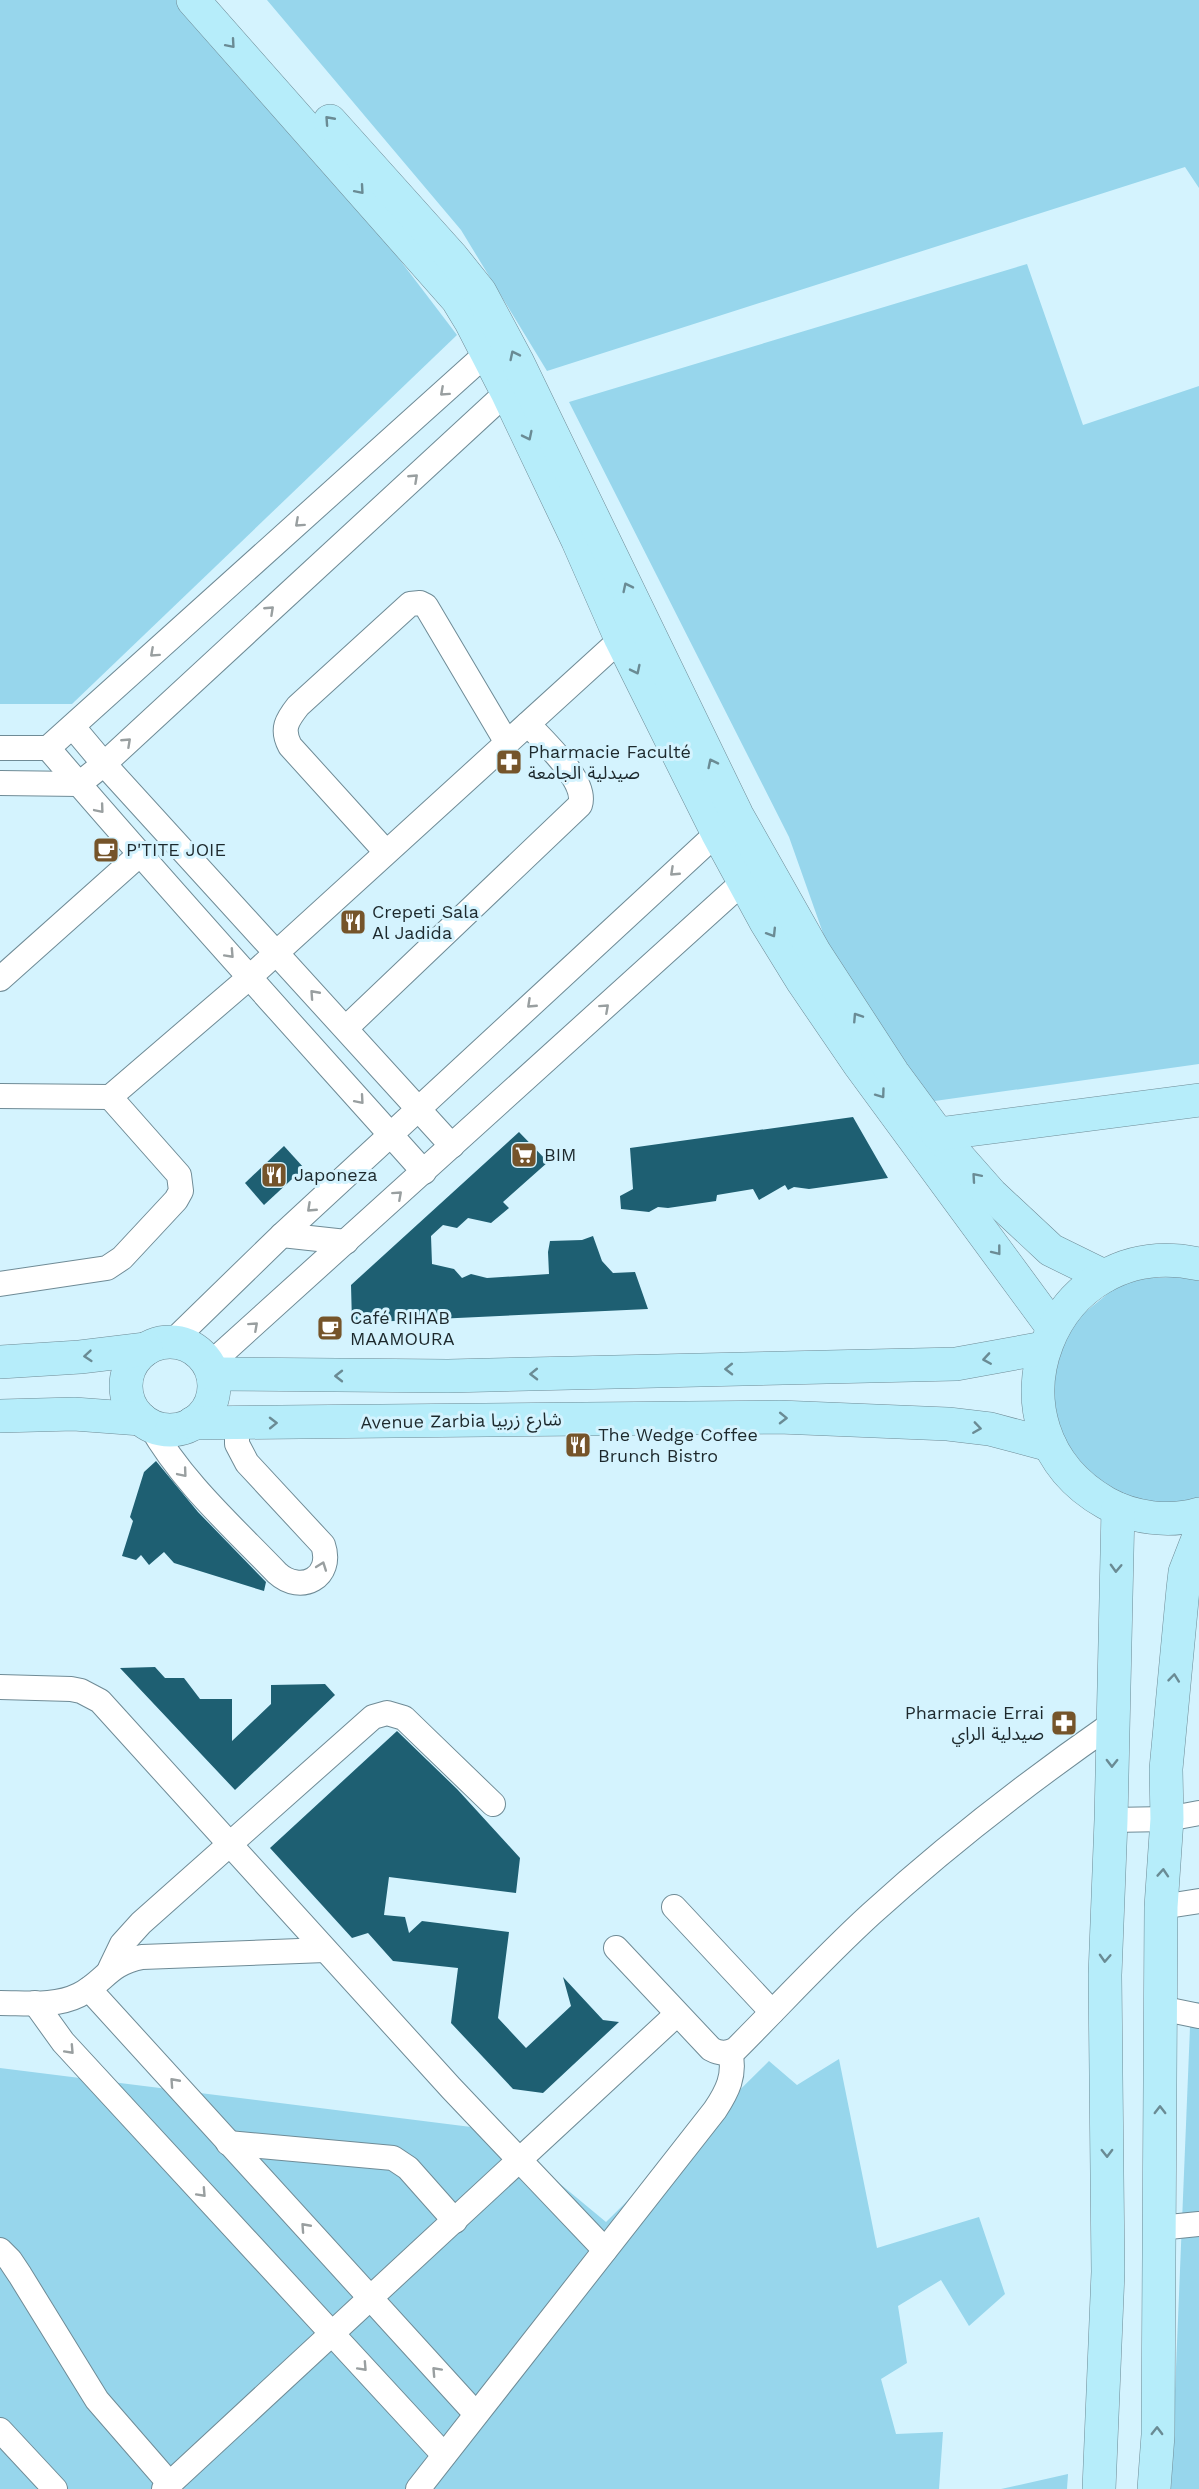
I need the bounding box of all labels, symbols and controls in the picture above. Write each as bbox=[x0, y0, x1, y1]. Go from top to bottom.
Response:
one-way arrow bbox=[224, 37, 235, 48]
one-way arrow bbox=[325, 117, 336, 127]
one-way arrow bbox=[353, 183, 364, 194]
one-way arrow bbox=[510, 351, 521, 361]
one-way arrow bbox=[440, 385, 450, 396]
one-way arrow bbox=[520, 430, 532, 441]
one-way arrow bbox=[407, 474, 418, 485]
one-way arrow bbox=[295, 516, 306, 527]
one-way arrow bbox=[622, 583, 634, 594]
one-way arrow bbox=[264, 606, 274, 617]
one-way arrow bbox=[150, 646, 161, 657]
one-way arrow bbox=[629, 664, 641, 675]
one-way arrow bbox=[120, 738, 131, 749]
place label: Pharmacie Faculté صيدلية الجامعة bbox=[528, 741, 691, 783]
pharmacy icon: Pharmacie Faculté صيدلية الجامعة bbox=[494, 747, 524, 777]
one-way arrow bbox=[707, 758, 719, 769]
one-way arrow bbox=[93, 802, 104, 813]
cafe icon: P'TITE JOIE bbox=[91, 835, 121, 865]
place label: P'TITE JOIE bbox=[126, 839, 226, 860]
one-way arrow bbox=[670, 865, 681, 876]
place label: Crepeti Sala Al Jadida bbox=[372, 901, 479, 943]
restaurant icon: Crepeti Sala Al Jadida bbox=[338, 907, 368, 937]
one-way arrow bbox=[765, 926, 776, 937]
one-way arrow bbox=[223, 947, 234, 958]
one-way arrow bbox=[310, 990, 321, 1000]
one-way arrow bbox=[527, 997, 538, 1008]
one-way arrow bbox=[598, 1004, 608, 1015]
one-way arrow bbox=[853, 1013, 864, 1024]
one-way arrow bbox=[874, 1088, 885, 1099]
one-way arrow bbox=[353, 1093, 364, 1104]
supermarket icon: BIM bbox=[509, 1140, 539, 1170]
place label: BIM bbox=[544, 1144, 576, 1165]
restaurant icon: Japoneza bbox=[259, 1160, 289, 1190]
place label: Japoneza bbox=[294, 1164, 377, 1185]
one-way arrow bbox=[972, 1173, 983, 1184]
one-way arrow bbox=[391, 1191, 402, 1202]
one-way arrow bbox=[307, 1201, 318, 1212]
one-way arrow bbox=[990, 1244, 1001, 1255]
place label: Café RIHAB MAAMOURA bbox=[350, 1307, 455, 1349]
cafe icon: Café RIHAB MAAMOURA bbox=[315, 1313, 345, 1343]
one-way arrow bbox=[247, 1322, 258, 1333]
one-way arrow bbox=[83, 1349, 92, 1362]
one-way arrow bbox=[982, 1353, 991, 1365]
one-way arrow bbox=[724, 1363, 733, 1375]
one-way arrow bbox=[530, 1367, 539, 1380]
one-way arrow bbox=[335, 1370, 344, 1382]
street label: Avenue Zarbia شارع زربيا bbox=[360, 1408, 562, 1437]
one-way arrow bbox=[778, 1411, 787, 1424]
one-way arrow bbox=[268, 1417, 277, 1429]
one-way arrow bbox=[973, 1421, 982, 1433]
place label: The Wedge Coffee Brunch Bistro bbox=[598, 1424, 758, 1466]
restaurant icon: The Wedge Coffee Brunch Bistro bbox=[563, 1430, 593, 1460]
one-way arrow bbox=[176, 1466, 187, 1477]
one-way arrow bbox=[315, 1561, 328, 1571]
one-way arrow bbox=[1110, 1563, 1123, 1572]
one-way arrow bbox=[1167, 1674, 1180, 1683]
place label: Pharmacie Errai صيدلية الراي bbox=[905, 1702, 1044, 1747]
pharmacy icon: Pharmacie Errai صيدلية الراي bbox=[1049, 1708, 1079, 1738]
one-way arrow bbox=[1106, 1758, 1119, 1767]
one-way arrow bbox=[1156, 1868, 1169, 1877]
one-way arrow bbox=[1099, 1953, 1112, 1962]
one-way arrow bbox=[63, 2043, 74, 2054]
one-way arrow bbox=[170, 2079, 181, 2089]
one-way arrow bbox=[1153, 2105, 1166, 2114]
one-way arrow bbox=[1100, 2148, 1113, 2157]
one-way arrow bbox=[195, 2186, 206, 2197]
one-way arrow bbox=[301, 2223, 312, 2234]
one-way arrow bbox=[356, 2361, 367, 2371]
one-way arrow bbox=[433, 2367, 444, 2378]
one-way arrow bbox=[1151, 2426, 1164, 2435]

